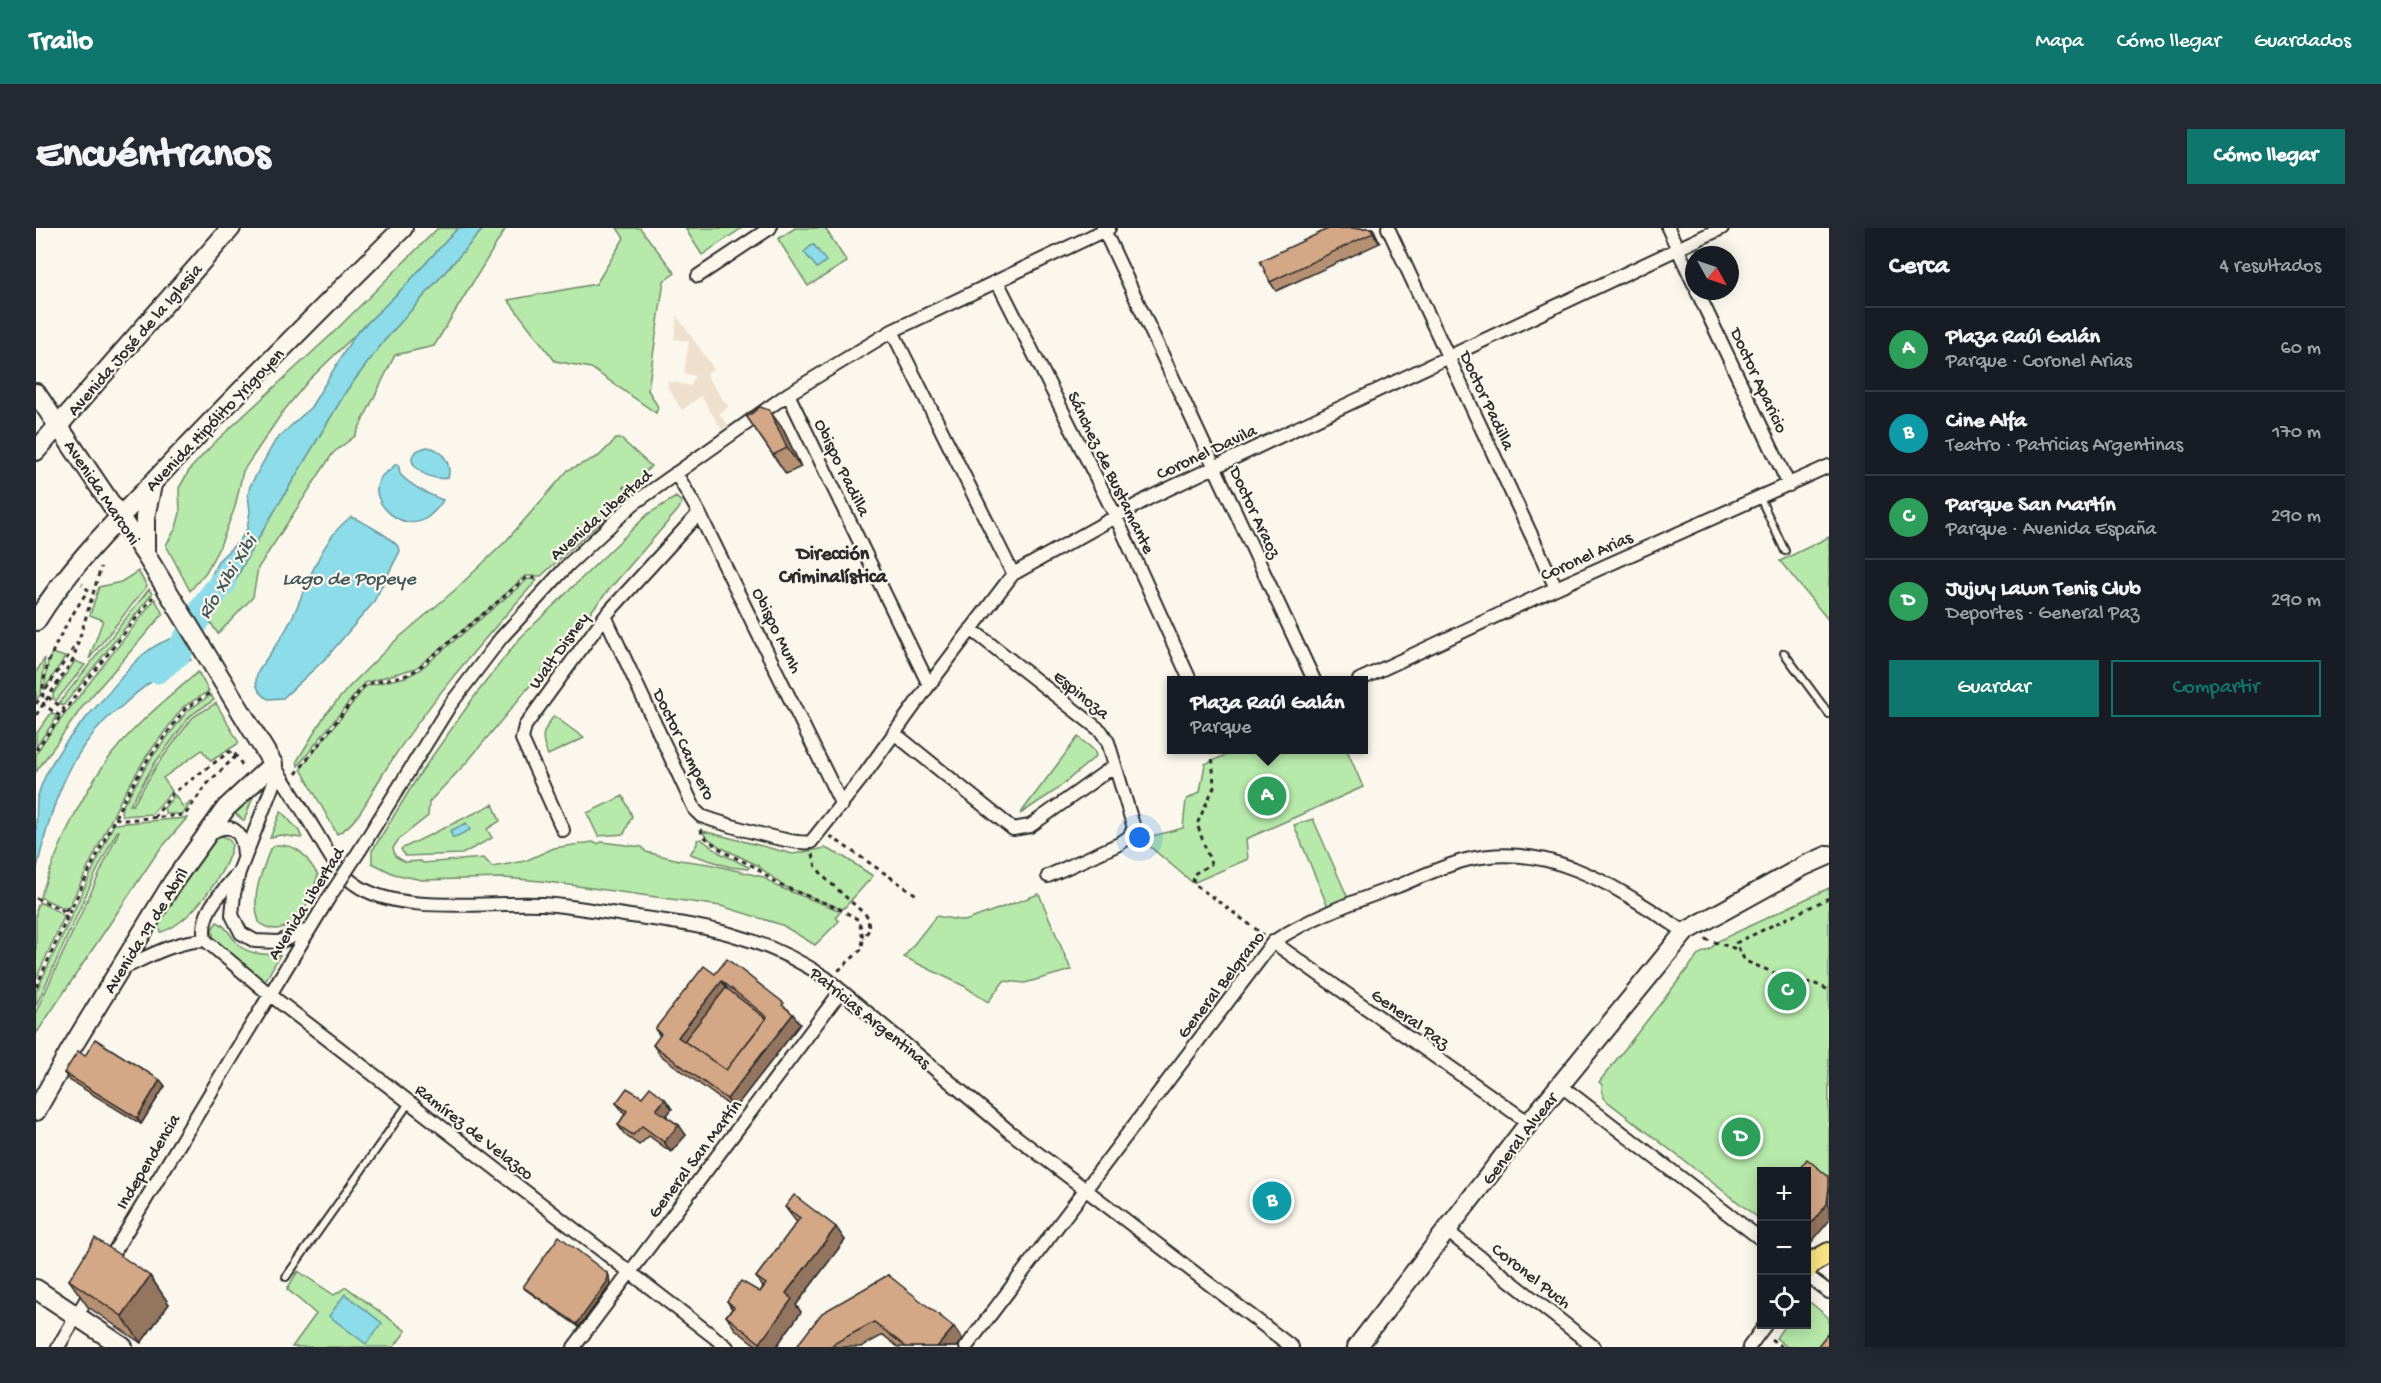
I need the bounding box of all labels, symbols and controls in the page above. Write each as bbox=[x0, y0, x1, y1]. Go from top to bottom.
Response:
text: Trailo bbox=[30, 26, 93, 59]
text: Mapa bbox=[2035, 30, 2084, 55]
text: Cómo llegar bbox=[2117, 30, 2221, 55]
text: Guardados bbox=[2254, 30, 2351, 55]
button: Cómo llegar bbox=[2187, 129, 2345, 184]
text: Encuéntranos bbox=[36, 132, 270, 181]
north arrow bbox=[1685, 246, 1739, 300]
text: Cerca bbox=[1889, 252, 1949, 283]
text: 4 resultados bbox=[2220, 256, 2321, 279]
street label: Avenida José de la Iglesia bbox=[64, 259, 208, 421]
street label: Doctor Aparicio bbox=[1724, 324, 1791, 437]
text: Plaza Raúl Galán bbox=[1946, 325, 2100, 351]
text: A bbox=[1903, 338, 1914, 361]
text: 60 m bbox=[2281, 338, 2321, 361]
street label: Avenida Hipólito Yrigoyen bbox=[142, 344, 290, 497]
street label: Doctor Padilla bbox=[1453, 347, 1518, 455]
text: Parque · Coronel Arias bbox=[1946, 351, 2132, 374]
street label: Sánchez de Bustamante bbox=[1061, 389, 1158, 558]
text: Cine Alfa bbox=[1946, 409, 2026, 435]
street label: Obispo Padilla bbox=[808, 416, 874, 521]
street label: Coronel Davila bbox=[1153, 420, 1262, 486]
text: B bbox=[1903, 422, 1914, 445]
text: 170 m bbox=[2272, 422, 2321, 445]
text: Teatro · Patricias Argentinas bbox=[1946, 435, 2183, 458]
street label: Avenida Marconi bbox=[58, 437, 144, 550]
street label: Doctor Araoz bbox=[1223, 463, 1285, 563]
street label: Avenida Libertad bbox=[546, 465, 658, 566]
text: Parque San Martín bbox=[1946, 493, 2116, 519]
text: C bbox=[1903, 506, 1914, 529]
text: 290 m bbox=[2271, 506, 2321, 529]
text: Parque · Avenida España bbox=[1946, 519, 2156, 542]
street label: Coronel Arias bbox=[1538, 527, 1637, 587]
water label: Río Xibi Xibi bbox=[194, 530, 265, 624]
district label: Dirección Criminalística bbox=[778, 544, 888, 590]
water label: Lago de Popeye bbox=[282, 569, 416, 592]
text: Jujuy Lawn Tenis Club bbox=[1946, 577, 2141, 603]
street label: Obispo Munh bbox=[746, 585, 806, 678]
text: D bbox=[1902, 590, 1915, 613]
text: 290 m bbox=[2271, 590, 2321, 613]
text: Deportes · General Paz bbox=[1946, 603, 2139, 626]
street label: Walt Disney bbox=[525, 609, 595, 694]
button: Guardar bbox=[1889, 660, 2099, 717]
button: Compartir bbox=[2111, 660, 2321, 717]
street label: Espinoza bbox=[1048, 667, 1114, 726]
popup bbox=[1167, 676, 1368, 754]
street label: Doctor Campero bbox=[646, 685, 719, 804]
text: Plaza Raúl Galán bbox=[1190, 691, 1345, 717]
text: Parque bbox=[1190, 717, 1251, 740]
pin: A bbox=[1248, 774, 1286, 818]
your location bbox=[1125, 823, 1154, 852]
street label: Avenida Libertad bbox=[264, 843, 351, 964]
street label: Avenida 19 de Abril bbox=[100, 865, 194, 998]
street label: General Belgrano bbox=[1174, 928, 1270, 1043]
street label: Patricias Argentinas bbox=[804, 963, 935, 1075]
pin: C bbox=[1768, 968, 1806, 1014]
street label: General Paz bbox=[1366, 985, 1454, 1055]
street label: Ramírez de Velazco bbox=[410, 1080, 537, 1186]
street label: General Alvear bbox=[1478, 1088, 1564, 1190]
street label: General San Martín bbox=[645, 1096, 748, 1223]
street label: Independencia bbox=[112, 1110, 186, 1214]
pin: D bbox=[1722, 1114, 1760, 1160]
map controls bbox=[1757, 1167, 1811, 1329]
button: + bbox=[1757, 1167, 1811, 1221]
pin: B bbox=[1252, 1178, 1292, 1224]
button: − bbox=[1757, 1221, 1811, 1275]
street label: Coronel Puch bbox=[1487, 1239, 1575, 1315]
button: locate bbox=[1757, 1275, 1811, 1329]

